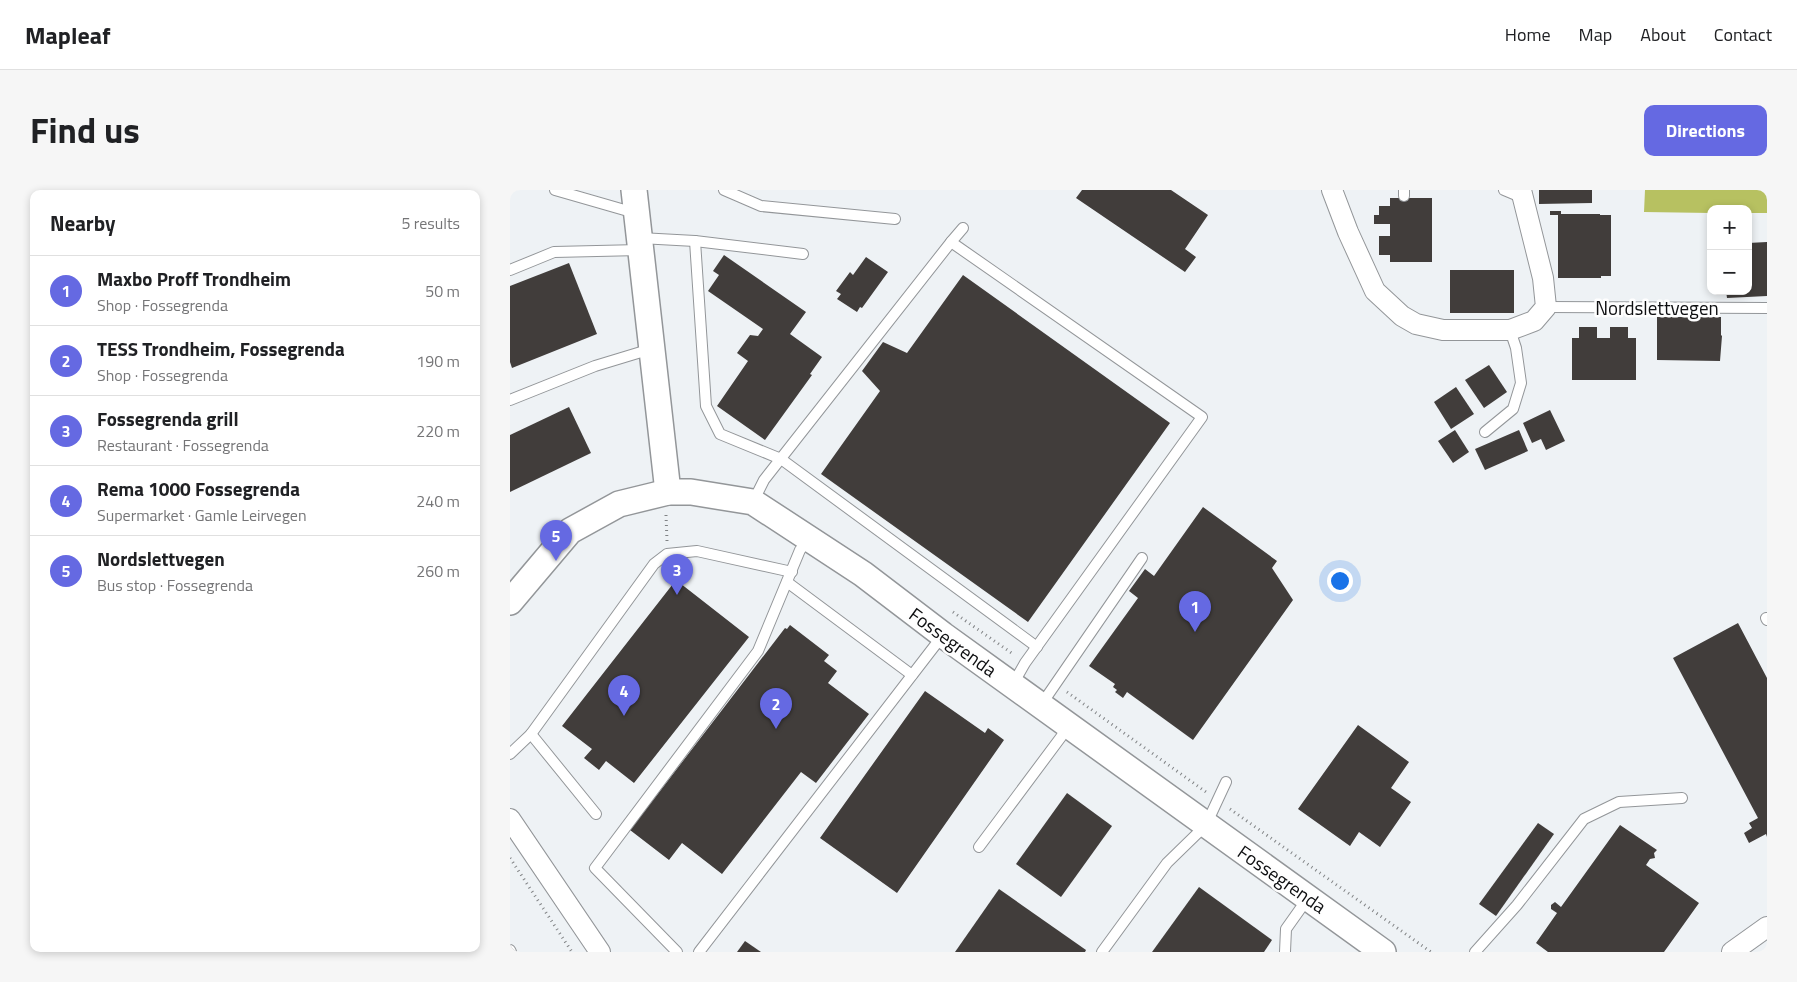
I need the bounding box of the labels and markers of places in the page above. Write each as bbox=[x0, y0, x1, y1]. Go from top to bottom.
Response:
pin: 5 bbox=[540, 520, 572, 561]
pin: 3 bbox=[661, 554, 693, 595]
pin: 1 bbox=[1179, 591, 1211, 632]
pin: 4 bbox=[608, 675, 640, 716]
pin: 2 bbox=[760, 688, 792, 729]

